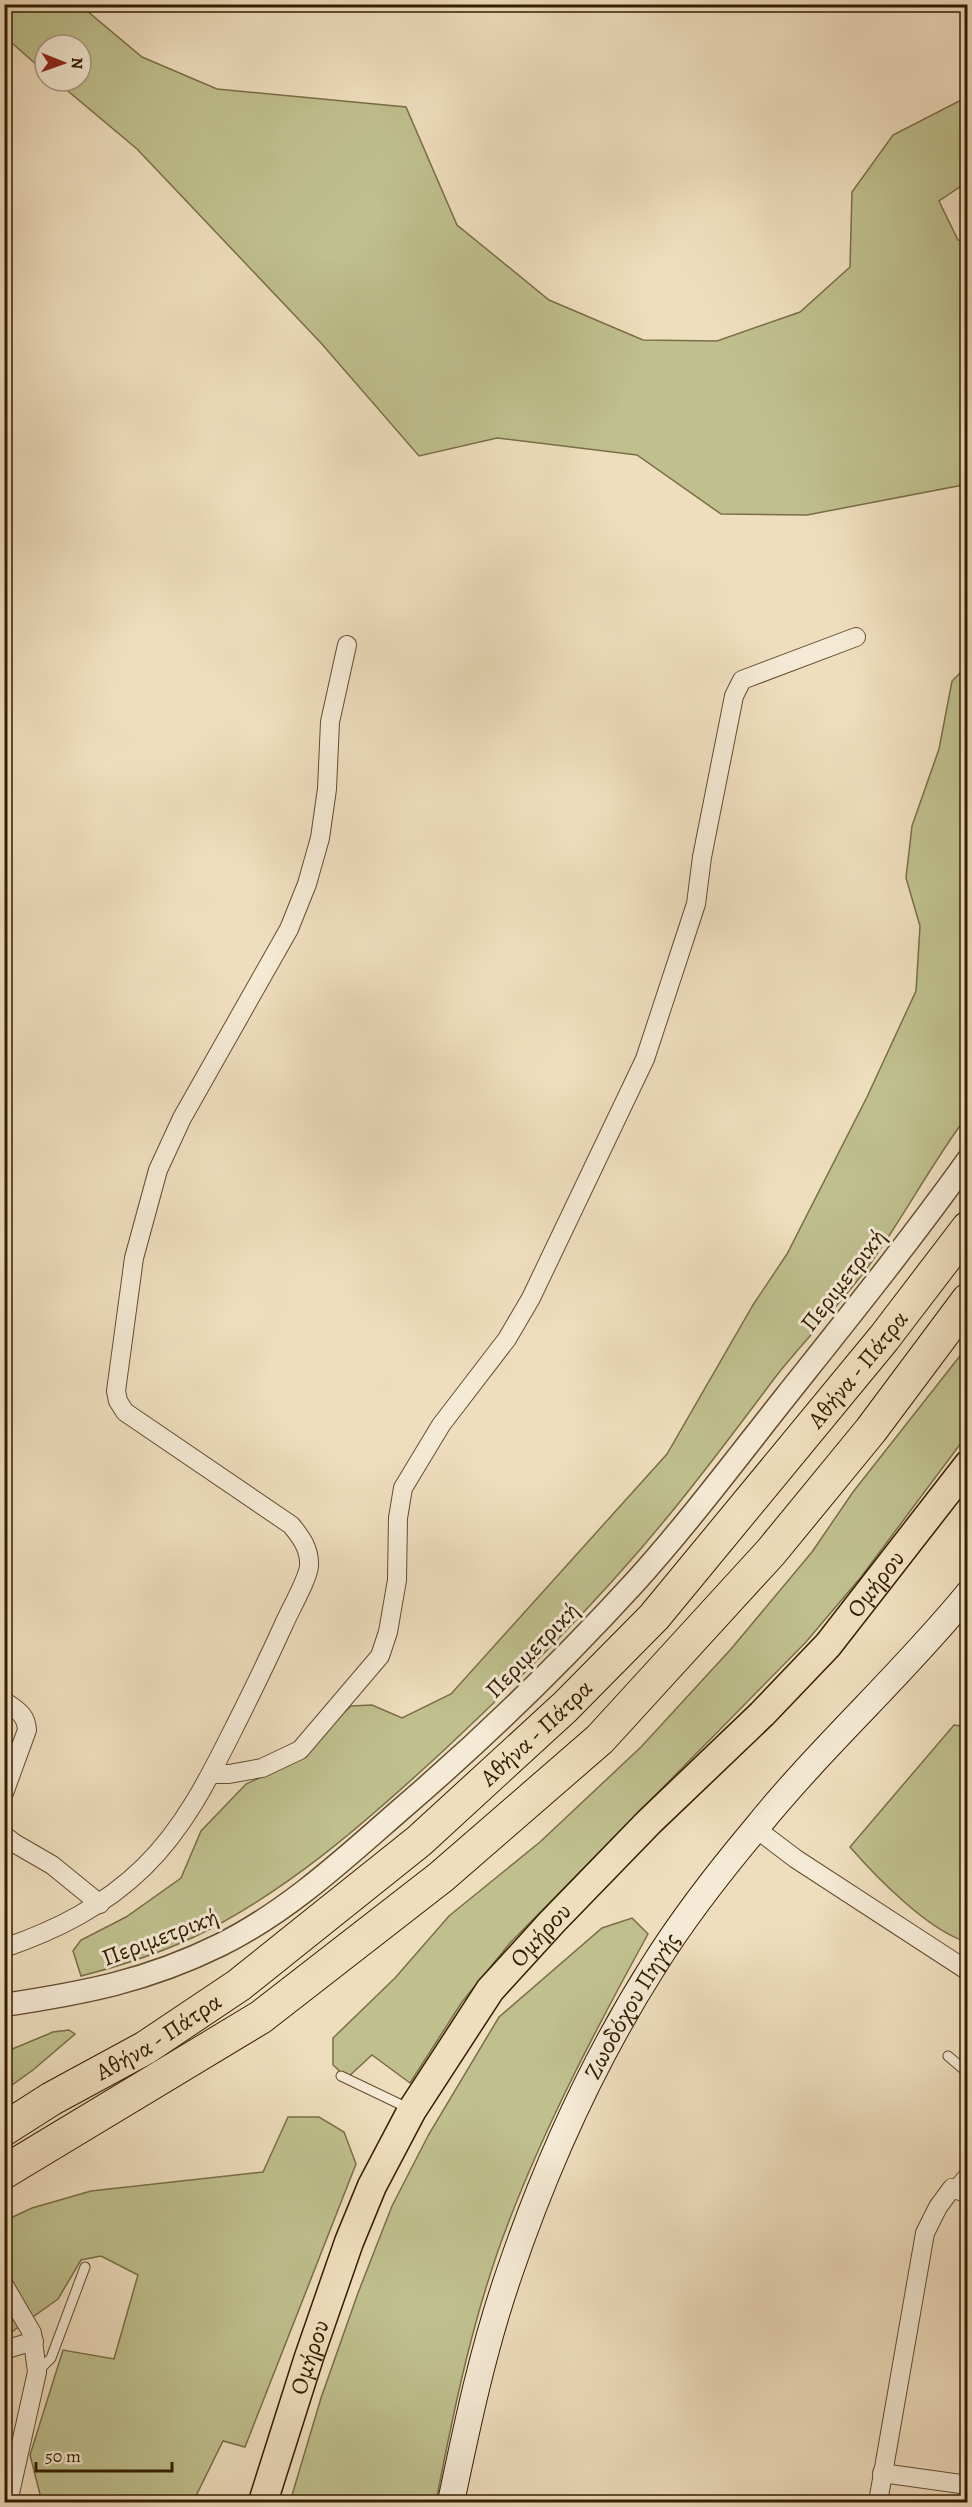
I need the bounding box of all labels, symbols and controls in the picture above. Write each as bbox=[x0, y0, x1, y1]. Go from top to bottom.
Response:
north arrow bbox=[33, 33, 93, 93]
text: N bbox=[66, 57, 88, 70]
street label: Περιμετρική bbox=[793, 1222, 893, 1338]
street label: Αθήνα - Πάτρα bbox=[800, 1304, 915, 1436]
street label: Ομήρου bbox=[839, 1544, 912, 1624]
street label: Περιμετρική bbox=[478, 1595, 586, 1705]
street label: Αθήνα - Πάτρα bbox=[472, 1672, 600, 1794]
street label: Ομήρου bbox=[503, 1896, 578, 1974]
street label: Περιμετρική bbox=[97, 1900, 223, 1974]
street label: Ζωοδόχου Πηγής bbox=[576, 1926, 687, 2085]
street label: Αθήνα - Πάτρα bbox=[89, 1985, 228, 2088]
street label: Ομήρου bbox=[282, 2316, 337, 2399]
scale bar bbox=[36, 2435, 172, 2473]
text: 50 m bbox=[45, 2444, 81, 2468]

